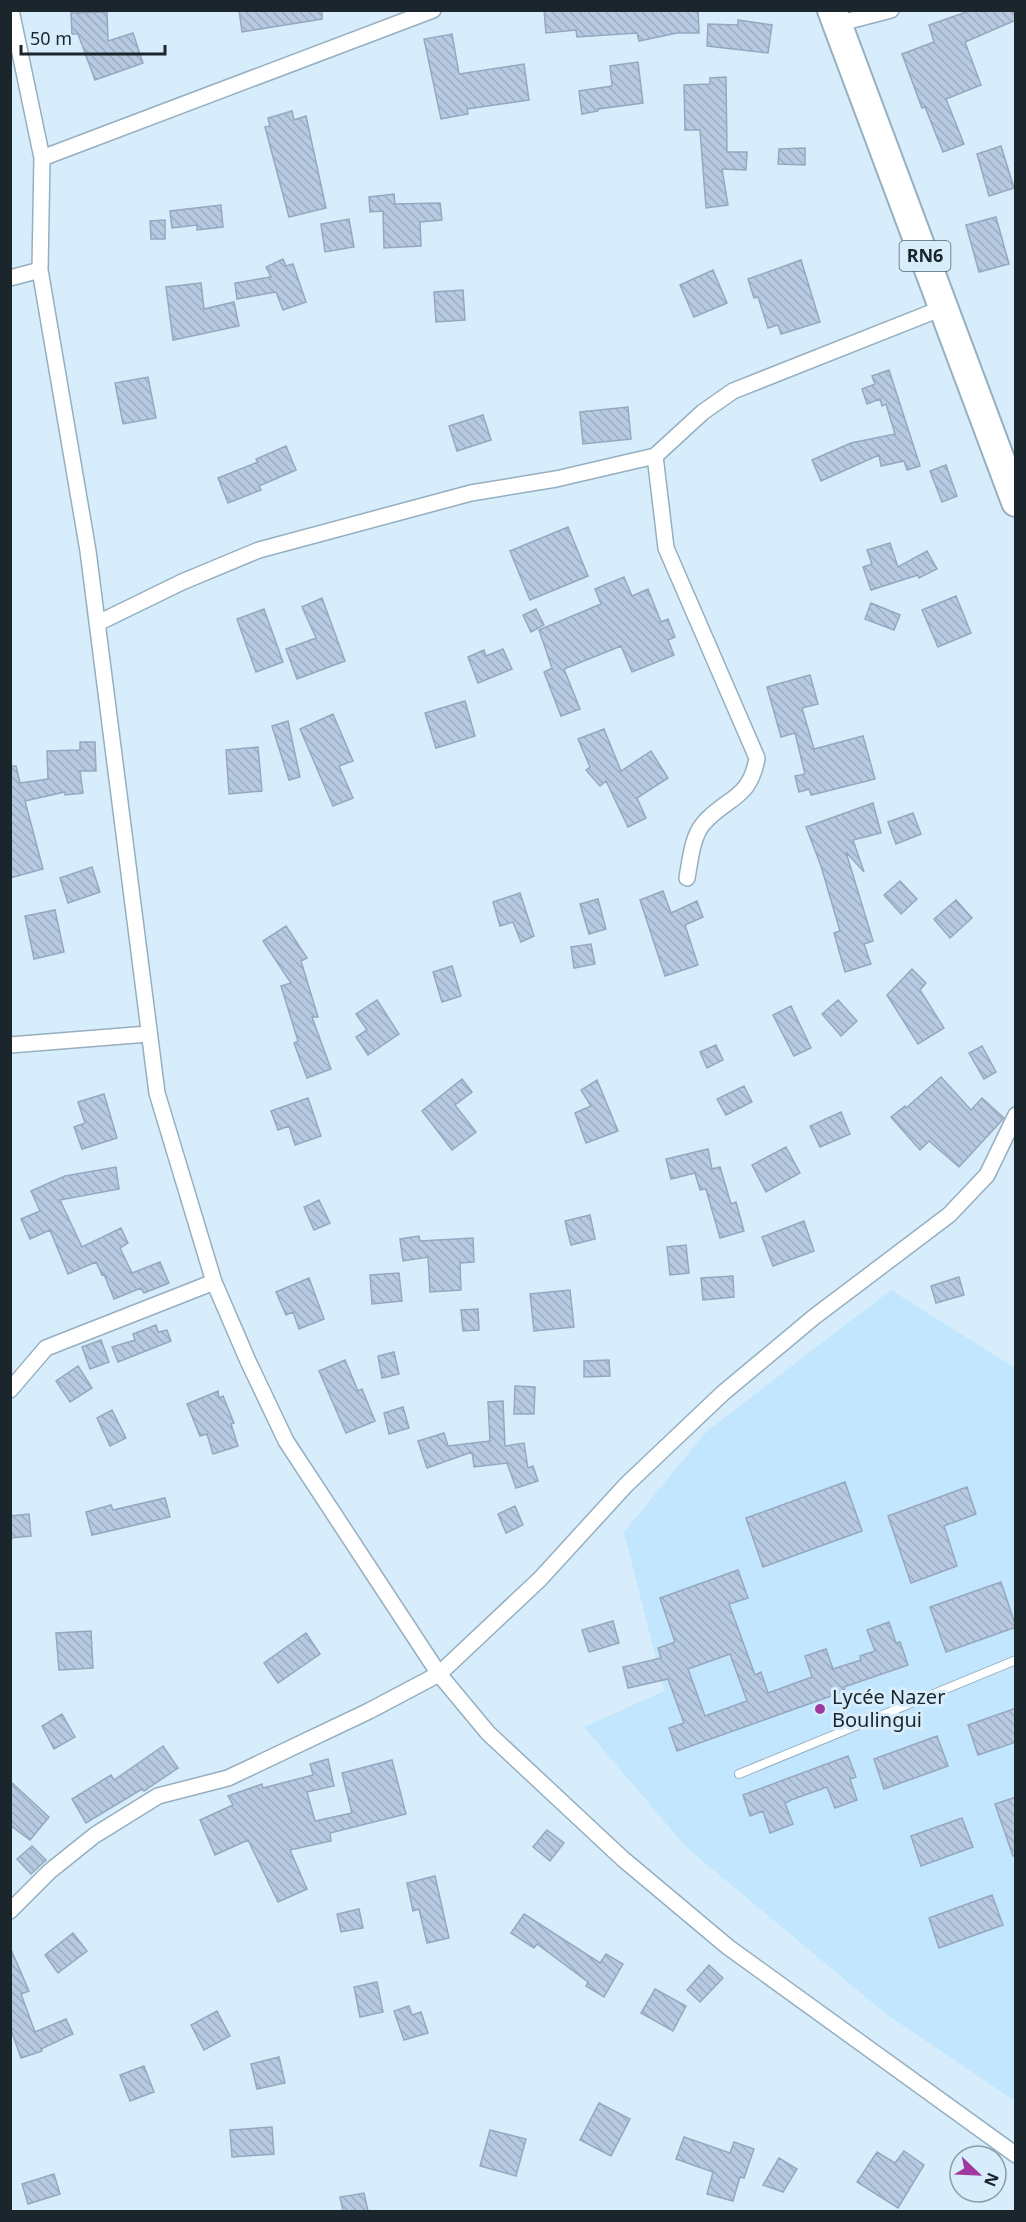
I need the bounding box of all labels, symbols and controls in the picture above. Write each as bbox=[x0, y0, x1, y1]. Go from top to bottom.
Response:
scale bar bbox=[21, 18, 165, 56]
text: 50 m bbox=[30, 26, 72, 50]
road number: RN6 bbox=[900, 241, 950, 271]
place label: Lycée Nazer Boulingui bbox=[832, 1683, 945, 1733]
marker: Lycée Nazer Boulingui bbox=[813, 1702, 827, 1716]
north arrow bbox=[948, 2144, 1008, 2204]
text: N bbox=[979, 2170, 1004, 2190]

